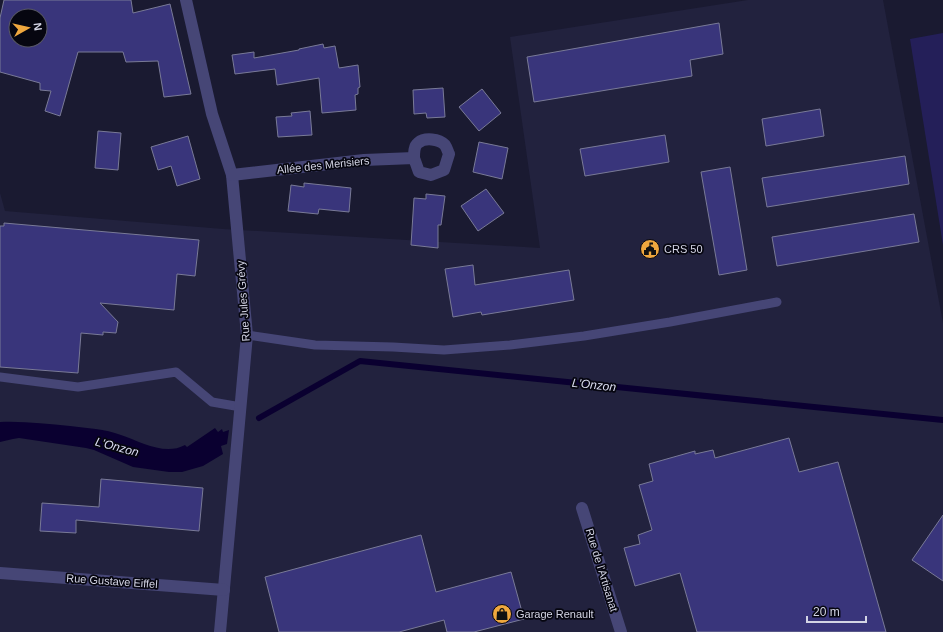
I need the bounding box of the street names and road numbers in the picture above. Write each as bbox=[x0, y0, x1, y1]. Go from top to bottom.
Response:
street label: Allée des Merisiers bbox=[276, 154, 370, 176]
street label: Rue Jules Grévy bbox=[234, 260, 252, 342]
street label: Rue de l'Artisanat bbox=[584, 527, 620, 613]
street label: Rue Gustave Eiffel bbox=[66, 572, 158, 590]

